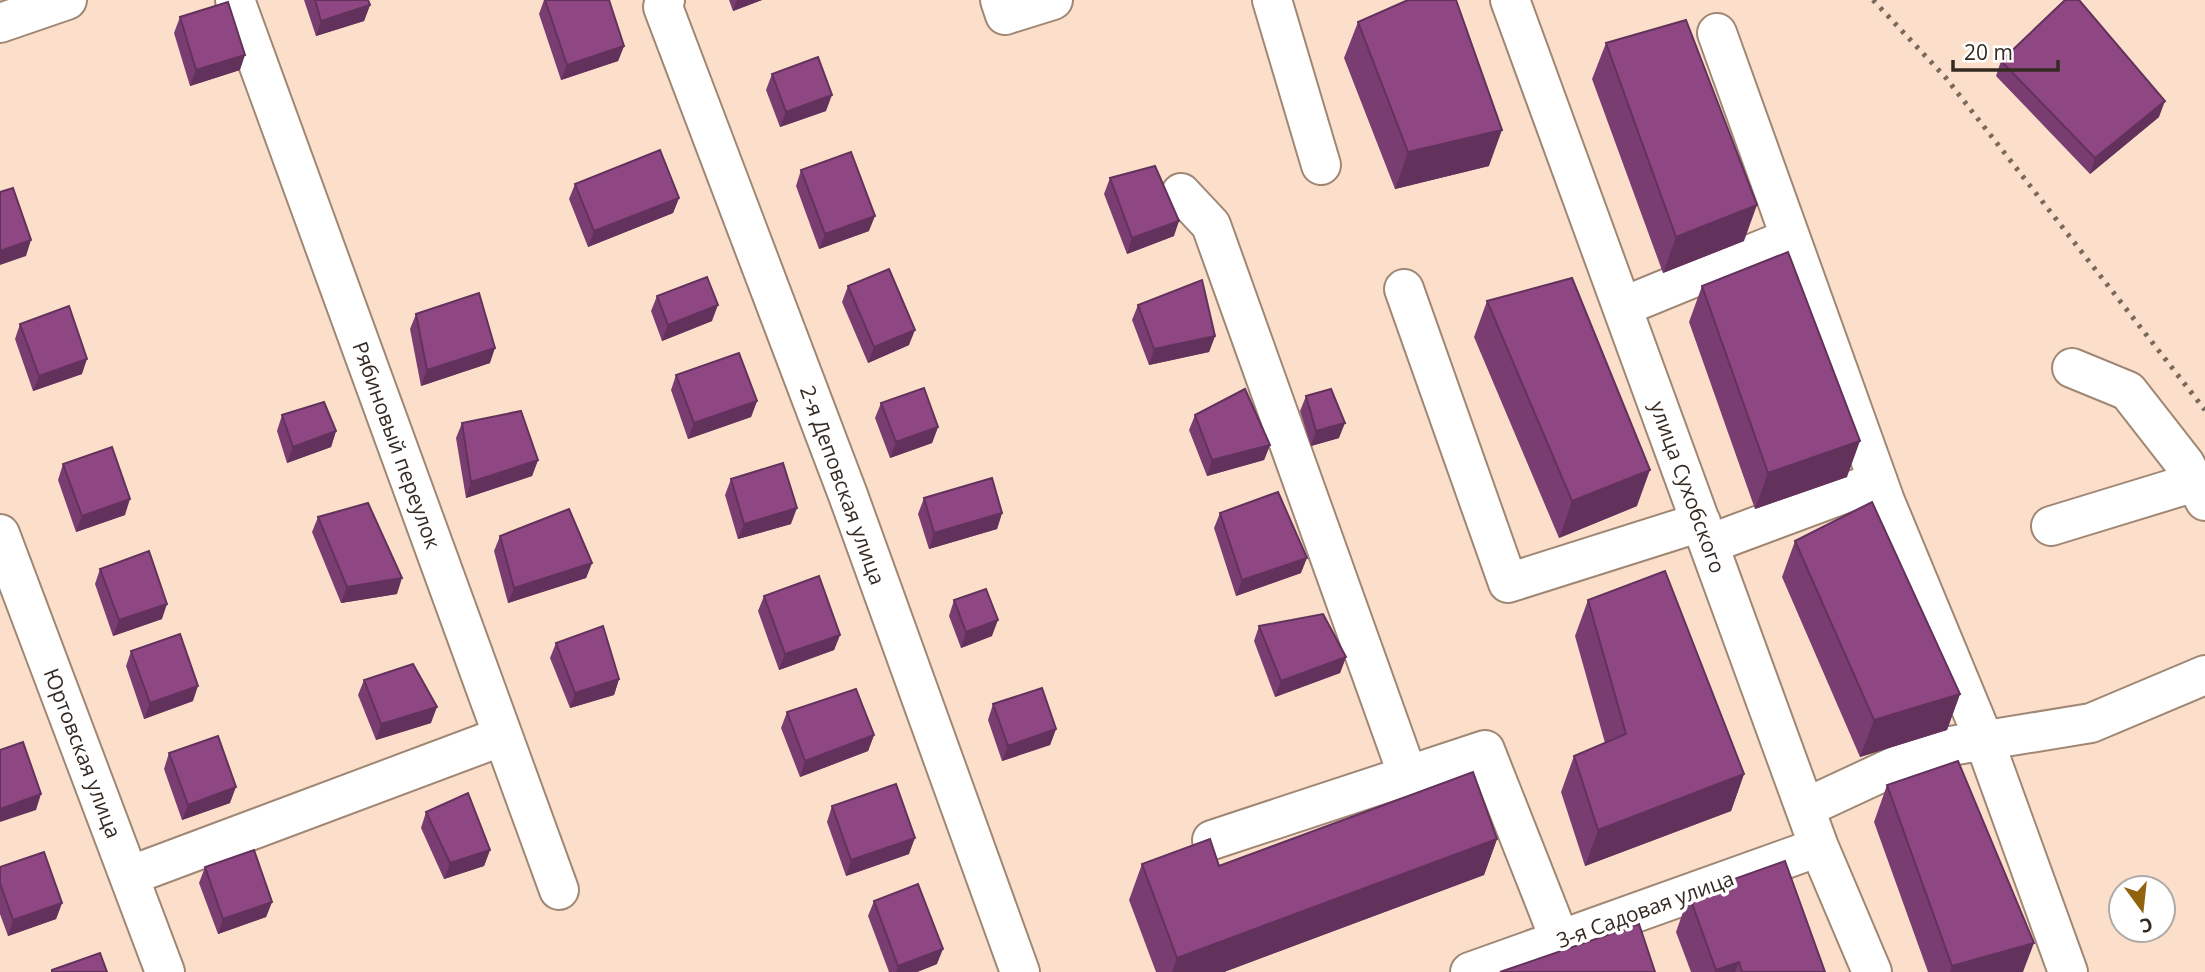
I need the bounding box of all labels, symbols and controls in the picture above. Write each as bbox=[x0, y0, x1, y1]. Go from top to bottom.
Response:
scale bar bbox=[1953, 28, 2058, 72]
text: 20 m bbox=[1964, 38, 2013, 66]
street label: Рябиновый переулок bbox=[346, 338, 448, 553]
street label: 2-я Деповская улица bbox=[794, 381, 892, 589]
street label: улица Сухобского bbox=[1644, 397, 1732, 577]
street label: Юртовская улица bbox=[38, 664, 128, 842]
street label: 3-я Садовая улица bbox=[1552, 864, 1738, 954]
north arrow bbox=[2107, 874, 2177, 944]
text: С bbox=[2137, 911, 2156, 940]

